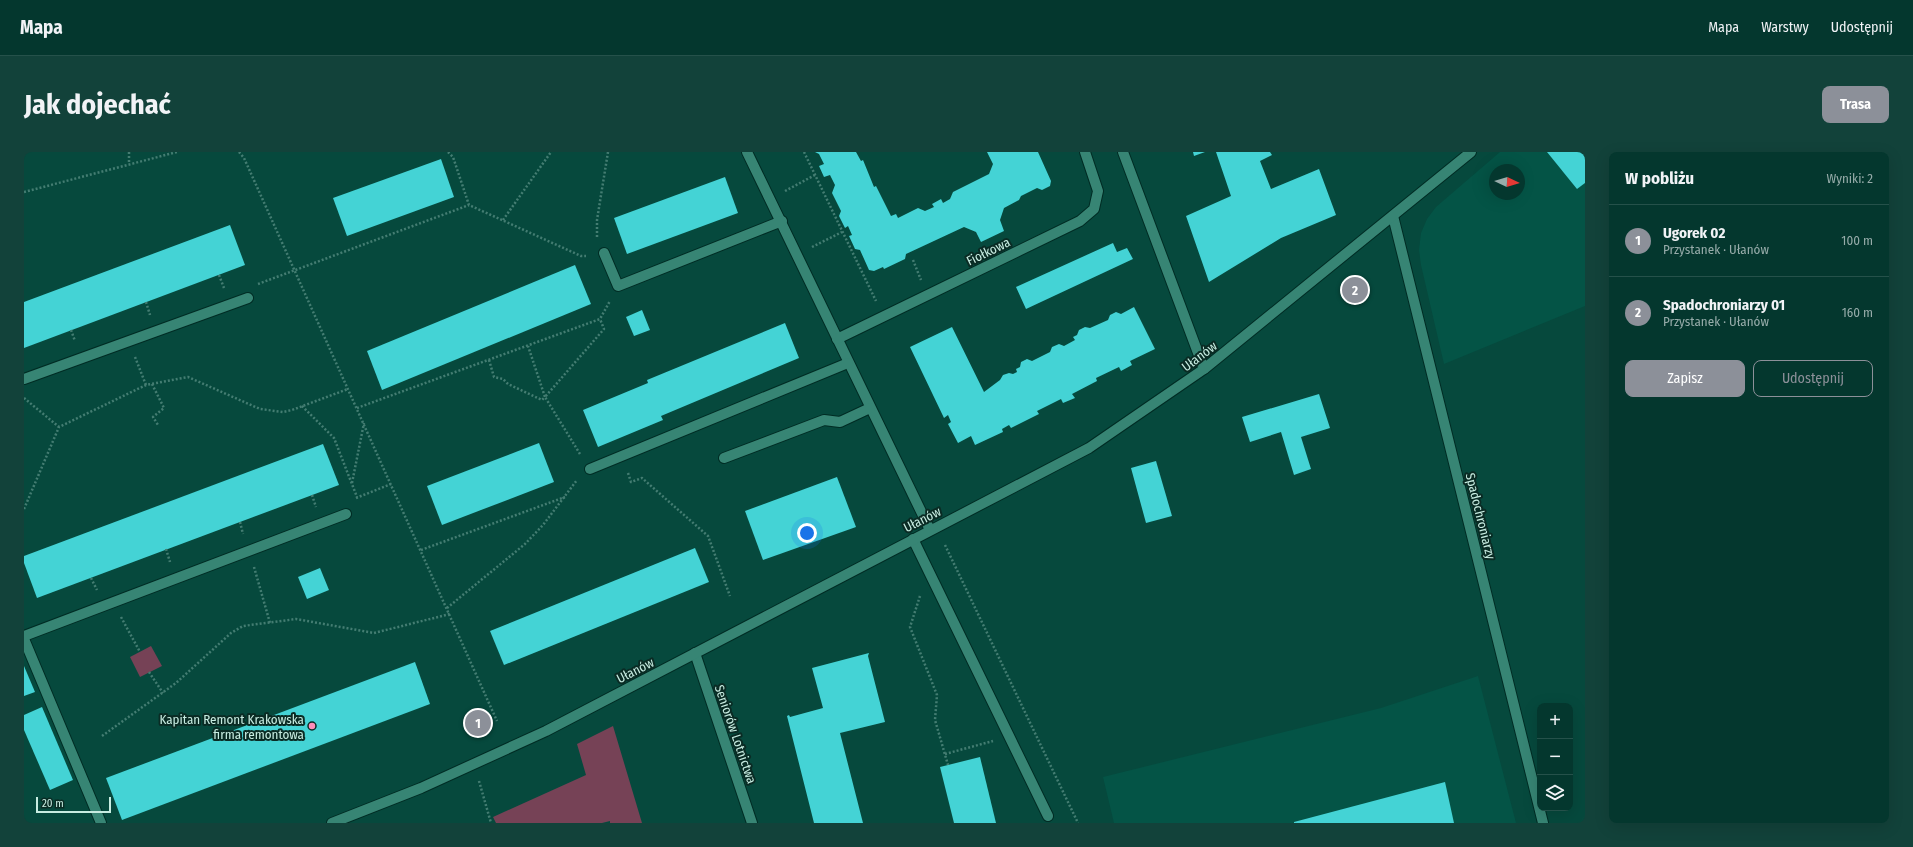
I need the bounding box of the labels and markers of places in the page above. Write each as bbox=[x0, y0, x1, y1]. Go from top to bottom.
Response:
pin: 2 bbox=[1342, 275, 1368, 305]
pin: 1 bbox=[465, 708, 491, 738]
place label: Kapitan Remont Krakowska firma remontowa bbox=[159, 712, 304, 742]
marker: Kapitan Remont Krakowska firma remontowa bbox=[307, 721, 317, 731]

